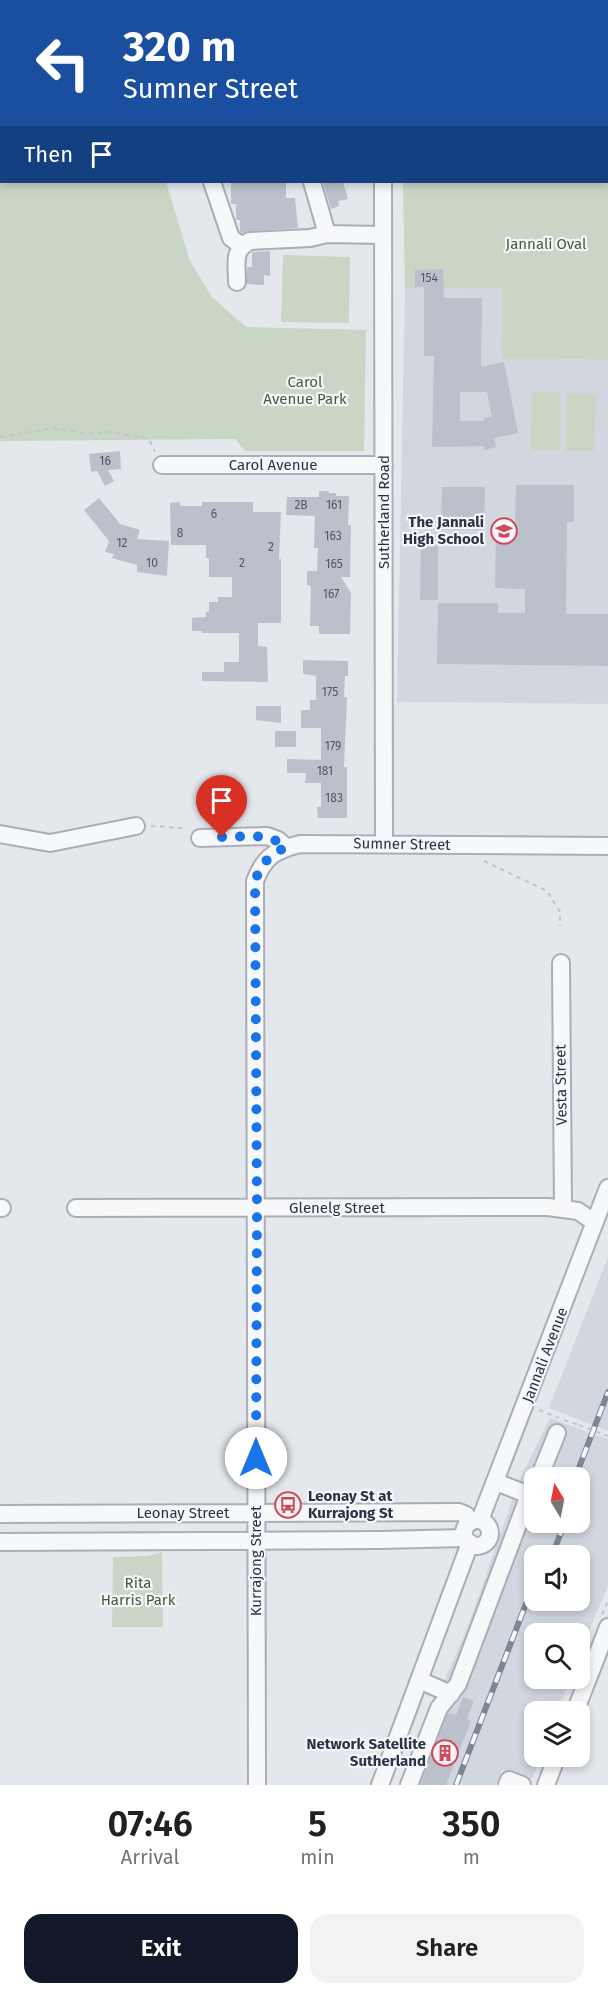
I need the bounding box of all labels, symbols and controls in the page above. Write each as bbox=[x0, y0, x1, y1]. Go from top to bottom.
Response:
text: 320 m bbox=[123, 22, 236, 72]
icon: left bbox=[24, 24, 102, 102]
text: Sumner Street bbox=[123, 73, 298, 105]
icon: arrive bbox=[85, 138, 118, 171]
text: Then bbox=[24, 141, 73, 168]
park label: Jannali Oval bbox=[506, 235, 587, 253]
house number: 154 bbox=[420, 271, 438, 285]
park label: Carol Avenue Park bbox=[263, 373, 347, 408]
house number: 16 bbox=[99, 454, 111, 468]
street label: Sutherland Road bbox=[375, 455, 393, 569]
street label: Carol Avenue bbox=[229, 456, 317, 474]
house number: 2B bbox=[294, 498, 308, 512]
house number: 161 bbox=[326, 498, 342, 512]
house number: 6 bbox=[211, 507, 217, 521]
place label: The Jannali High School bbox=[403, 513, 485, 548]
school or university icon: The Jannali High School bbox=[489, 516, 519, 546]
house number: 8 bbox=[177, 526, 184, 540]
house number: 163 bbox=[324, 529, 342, 543]
house number: 12 bbox=[116, 536, 128, 550]
house number: 2 bbox=[268, 540, 274, 554]
house number: 10 bbox=[146, 556, 158, 570]
house number: 2 bbox=[239, 556, 245, 570]
house number: 165 bbox=[325, 557, 343, 571]
house number: 167 bbox=[323, 587, 339, 601]
house number: 175 bbox=[322, 685, 338, 699]
house number: 179 bbox=[325, 739, 341, 753]
house number: 181 bbox=[317, 764, 333, 778]
pin bbox=[196, 775, 247, 837]
icon: arrive bbox=[205, 784, 238, 817]
house number: 183 bbox=[325, 791, 343, 805]
street label: Sumner Street bbox=[353, 834, 451, 854]
street label: Vesta Street bbox=[551, 1044, 571, 1126]
street label: Glenelg Street bbox=[289, 1199, 385, 1217]
street label: Jannali Avenue bbox=[519, 1305, 571, 1405]
position arrow bbox=[224, 1426, 288, 1490]
north arrow bbox=[524, 1467, 590, 1533]
map controls bbox=[524, 1467, 590, 1767]
place label: Leonay St at Kurrajong St bbox=[308, 1487, 393, 1522]
bus stop icon: Leonay St at Kurrajong St bbox=[273, 1490, 303, 1520]
street label: Leonay Street bbox=[137, 1504, 230, 1522]
street label: Kurrajong Street bbox=[247, 1505, 265, 1616]
button: sound bbox=[524, 1545, 590, 1611]
park label: Rita Harris Park bbox=[101, 1574, 176, 1609]
button: search bbox=[524, 1623, 590, 1689]
button: layers bbox=[524, 1701, 590, 1767]
place label: Network Satellite Sutherland bbox=[307, 1735, 426, 1770]
building icon: Network Satellite Sutherland bbox=[430, 1738, 460, 1768]
text: 07:46 bbox=[107, 1802, 193, 1846]
text: 5 bbox=[308, 1802, 327, 1846]
text: 350 bbox=[442, 1802, 501, 1846]
text: Arrival bbox=[121, 1845, 179, 1869]
text: min bbox=[300, 1845, 335, 1869]
text: m bbox=[463, 1845, 480, 1869]
button: Exit bbox=[24, 1914, 298, 1983]
button: Share bbox=[310, 1914, 584, 1983]

